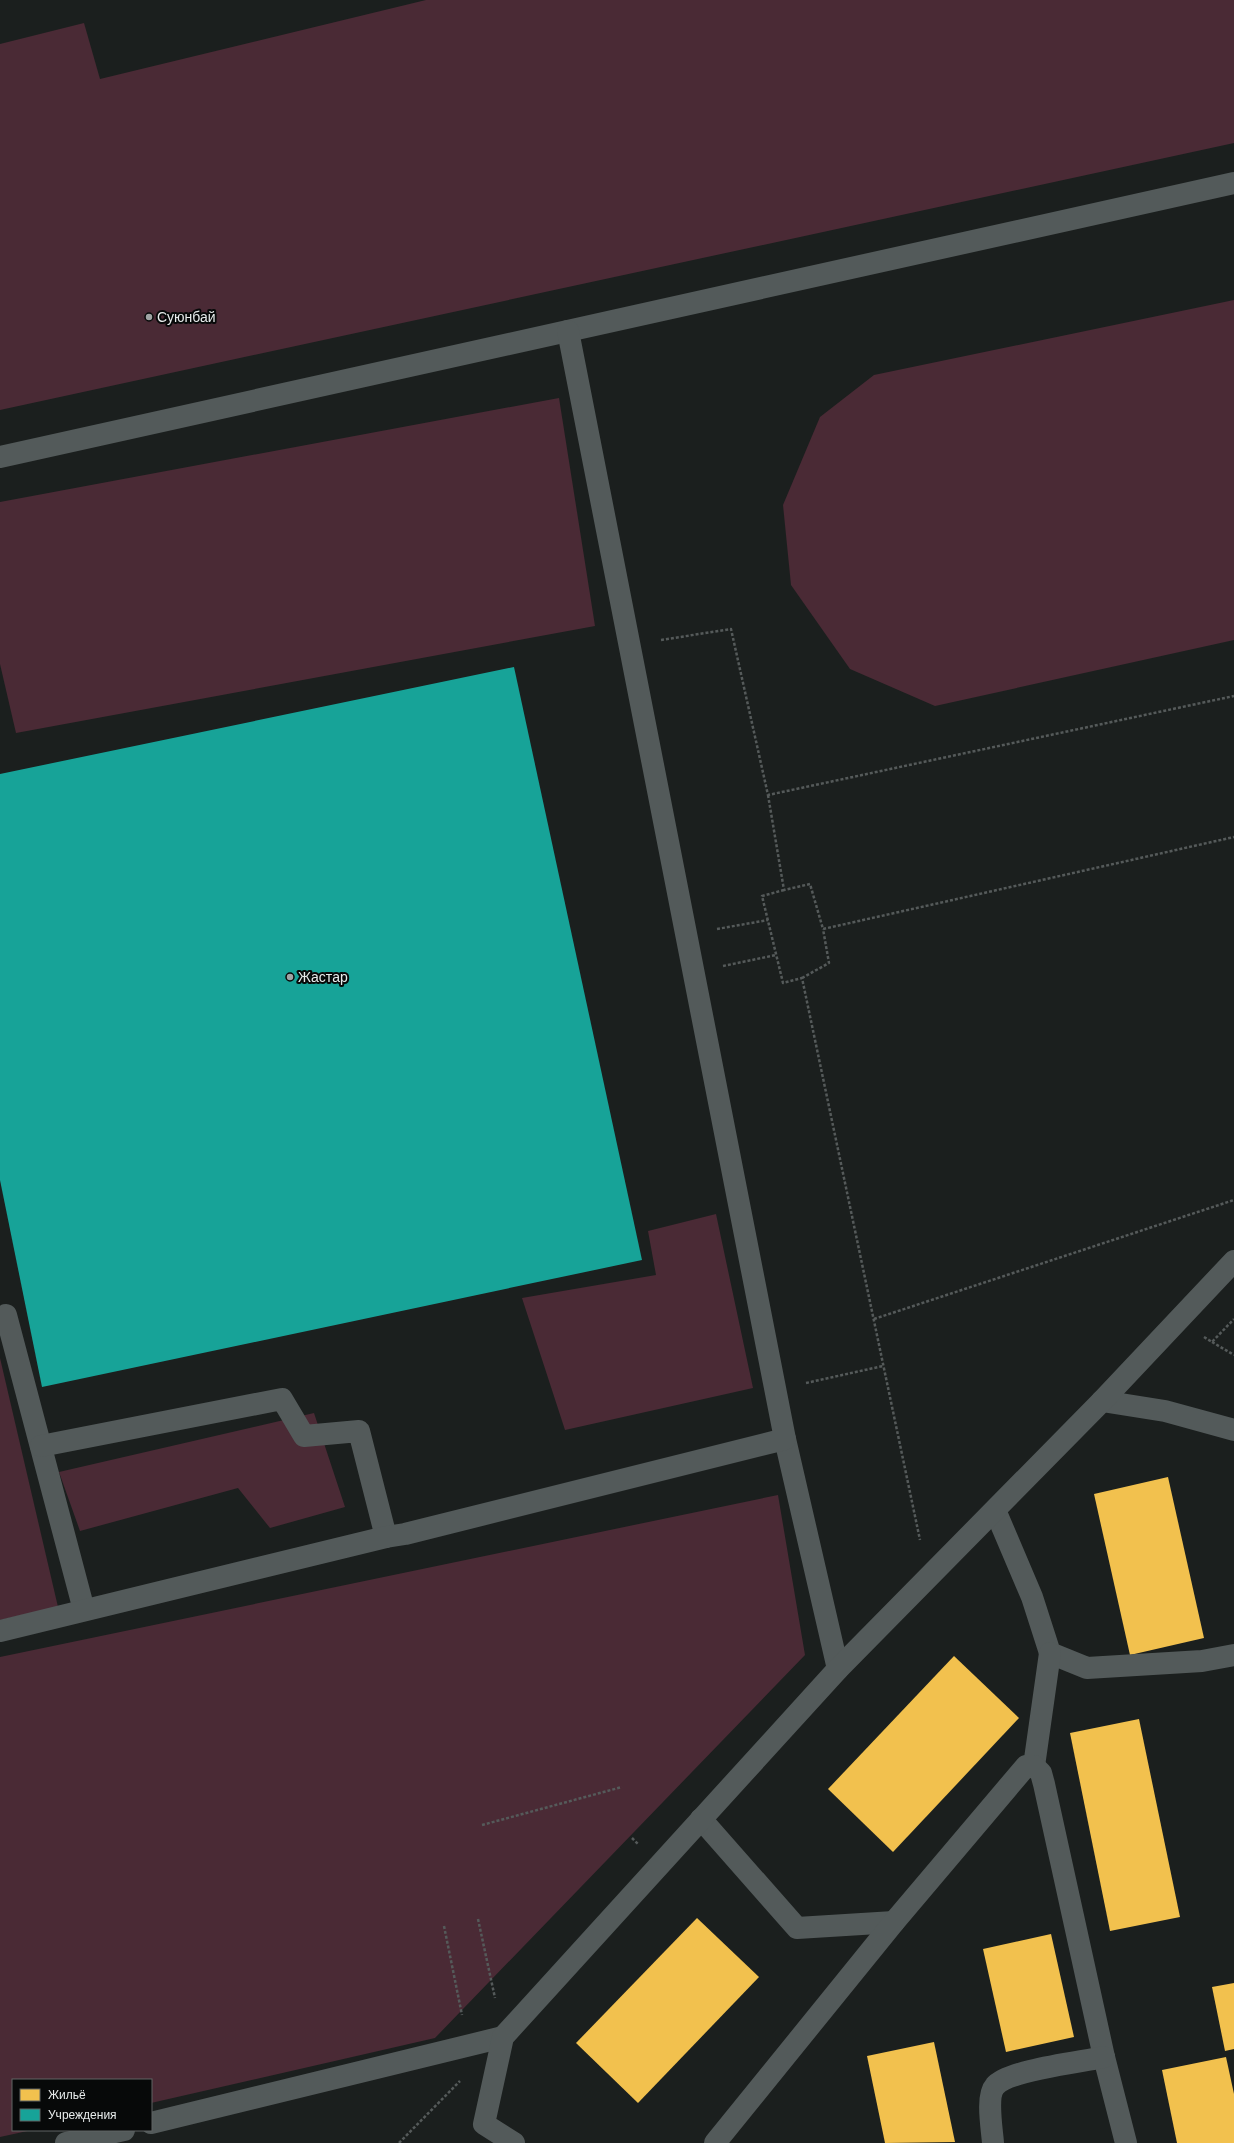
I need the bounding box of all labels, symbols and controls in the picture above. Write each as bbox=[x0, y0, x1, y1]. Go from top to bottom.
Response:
place label: Суюнбай bbox=[157, 308, 216, 326]
marker: Суюнбай bbox=[144, 312, 154, 322]
place label: Жастар bbox=[298, 968, 348, 986]
marker: Жастар bbox=[285, 972, 295, 982]
legend bbox=[12, 2079, 152, 2131]
text: Жильё bbox=[48, 2087, 86, 2103]
text: Учреждения bbox=[48, 2107, 117, 2123]

